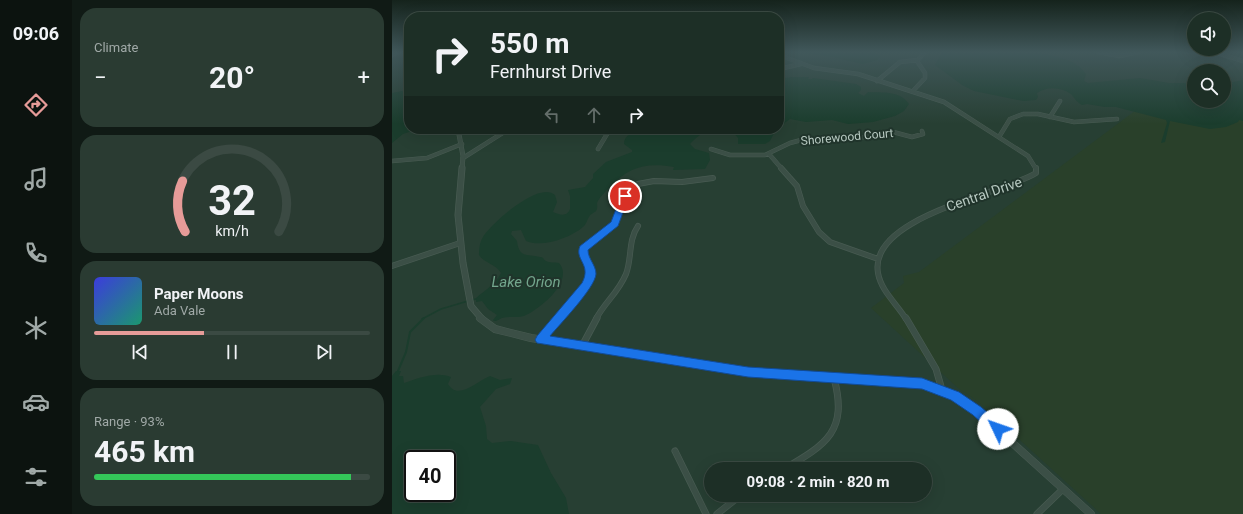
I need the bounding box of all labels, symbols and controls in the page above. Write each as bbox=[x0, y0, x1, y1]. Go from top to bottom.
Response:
map controls bbox=[1187, 12, 1231, 108]
button: sound bbox=[1187, 12, 1231, 56]
text: 09:06 bbox=[13, 23, 59, 44]
text: 550 m bbox=[490, 27, 569, 60]
icon: right bbox=[424, 28, 476, 80]
text: Climate bbox=[94, 40, 138, 55]
text: 20° bbox=[209, 60, 255, 95]
text: Fernhurst Drive bbox=[490, 61, 611, 82]
button: search bbox=[1187, 64, 1231, 108]
text: − bbox=[94, 65, 107, 90]
text: + bbox=[358, 65, 370, 90]
icon: directions bbox=[22, 91, 50, 119]
icon: left bbox=[541, 104, 563, 126]
icon: ahead bbox=[583, 104, 605, 126]
icon: right bbox=[625, 104, 647, 126]
street label: Shorewood Court bbox=[800, 126, 894, 148]
icon: music bbox=[22, 165, 50, 193]
street label: Central Drive bbox=[944, 174, 1024, 214]
text: 32 bbox=[208, 176, 256, 225]
pin bbox=[608, 179, 642, 213]
icon: arrive bbox=[614, 185, 636, 207]
text: km/h bbox=[215, 222, 249, 238]
icon: phone bbox=[22, 239, 50, 267]
water label: Lake Orion bbox=[491, 273, 561, 291]
text: Paper Moons bbox=[154, 285, 244, 303]
text: Ada Vale bbox=[154, 303, 205, 318]
icon: climate bbox=[22, 314, 50, 342]
icon: previous bbox=[129, 341, 151, 363]
icon: pause bbox=[221, 341, 243, 363]
icon: next bbox=[313, 341, 335, 363]
icon: car bbox=[22, 388, 50, 416]
position arrow bbox=[977, 408, 1019, 450]
text: Range · 93% bbox=[94, 414, 164, 429]
text: 465 km bbox=[94, 434, 195, 469]
speed limit sign: 40 bbox=[404, 450, 456, 502]
icon: filters bbox=[22, 463, 50, 491]
text: 09:08 · 2 min · 820 m bbox=[747, 473, 889, 491]

